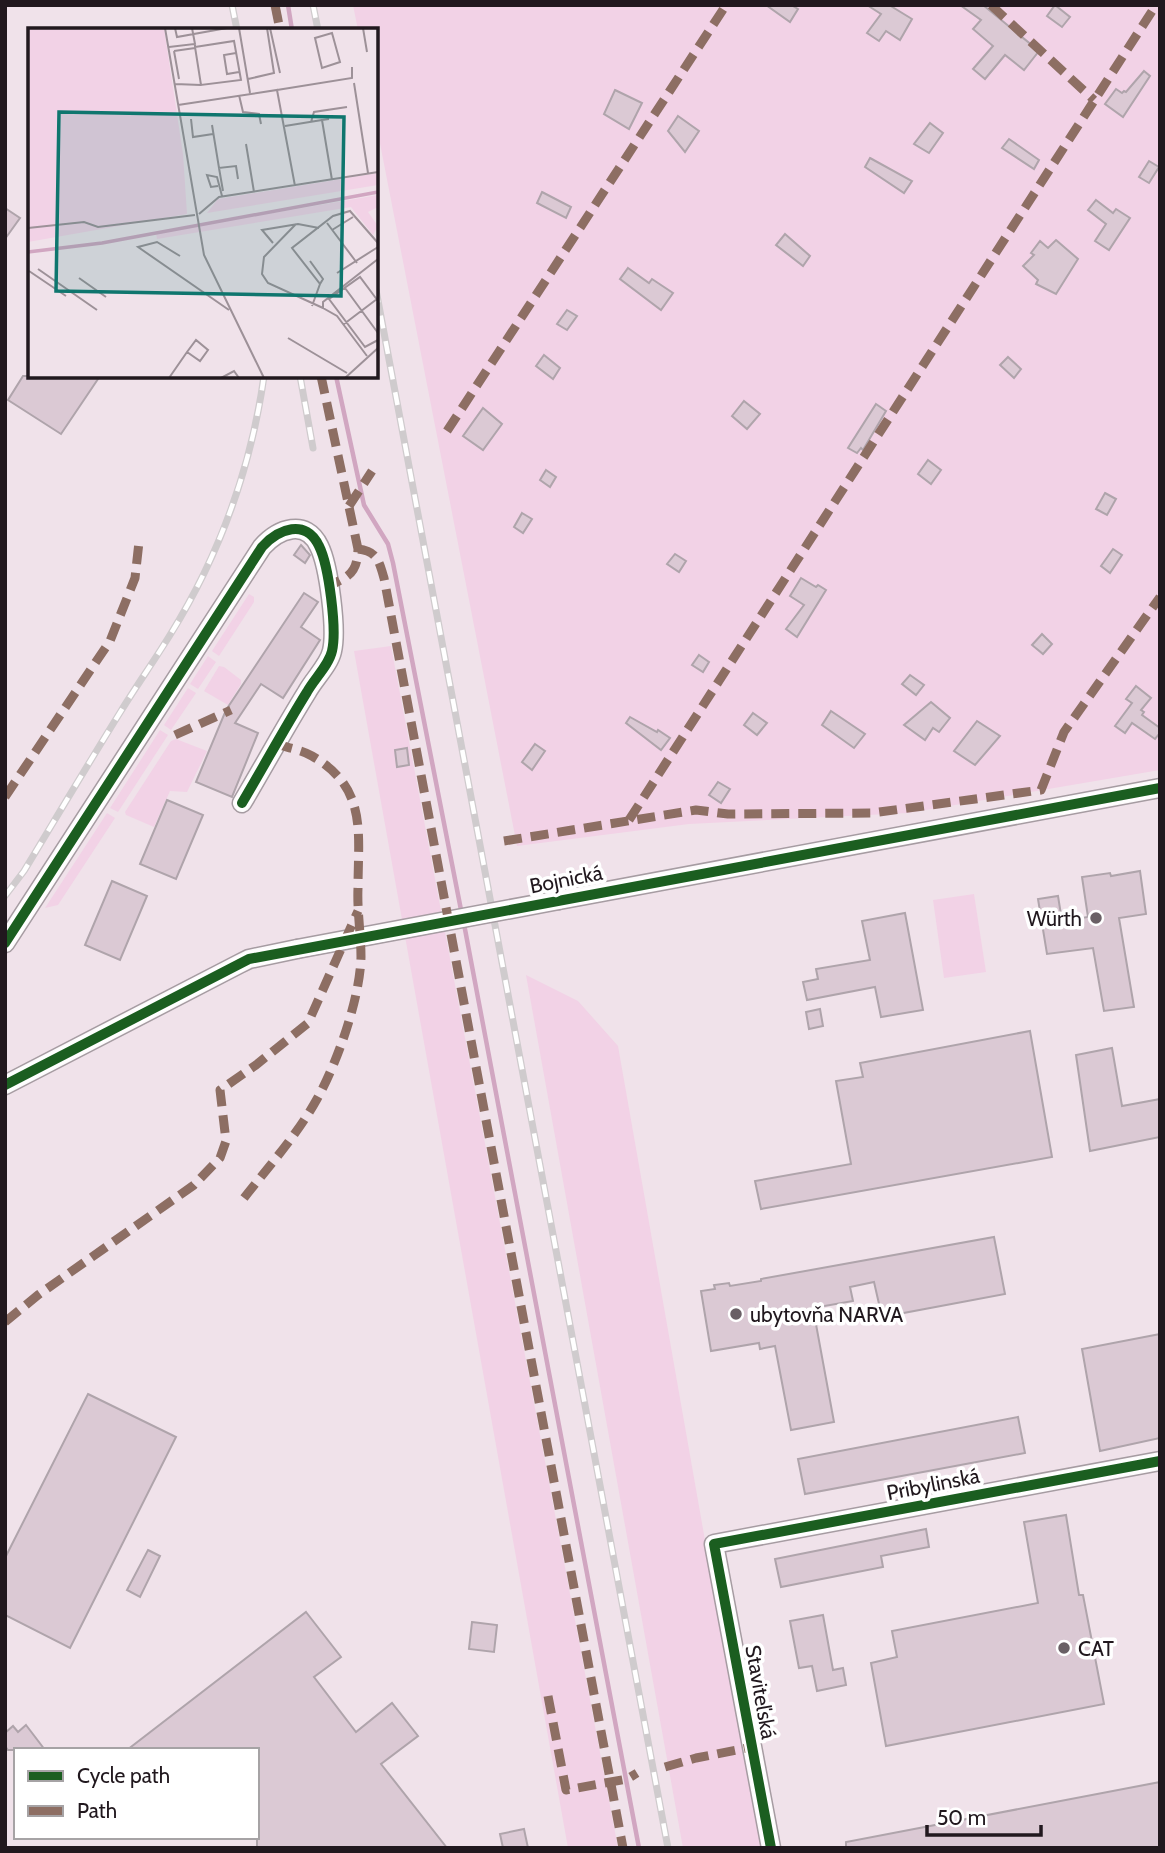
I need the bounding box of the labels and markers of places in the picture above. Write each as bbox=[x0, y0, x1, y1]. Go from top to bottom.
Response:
place label: Würth bbox=[1027, 906, 1082, 931]
marker: Würth bbox=[1088, 910, 1104, 926]
place label: ubytovňa NARVA bbox=[750, 1302, 903, 1327]
marker: ubytovňa NARVA bbox=[728, 1306, 744, 1322]
place label: CAT bbox=[1078, 1636, 1114, 1661]
marker: CAT bbox=[1056, 1640, 1072, 1656]

